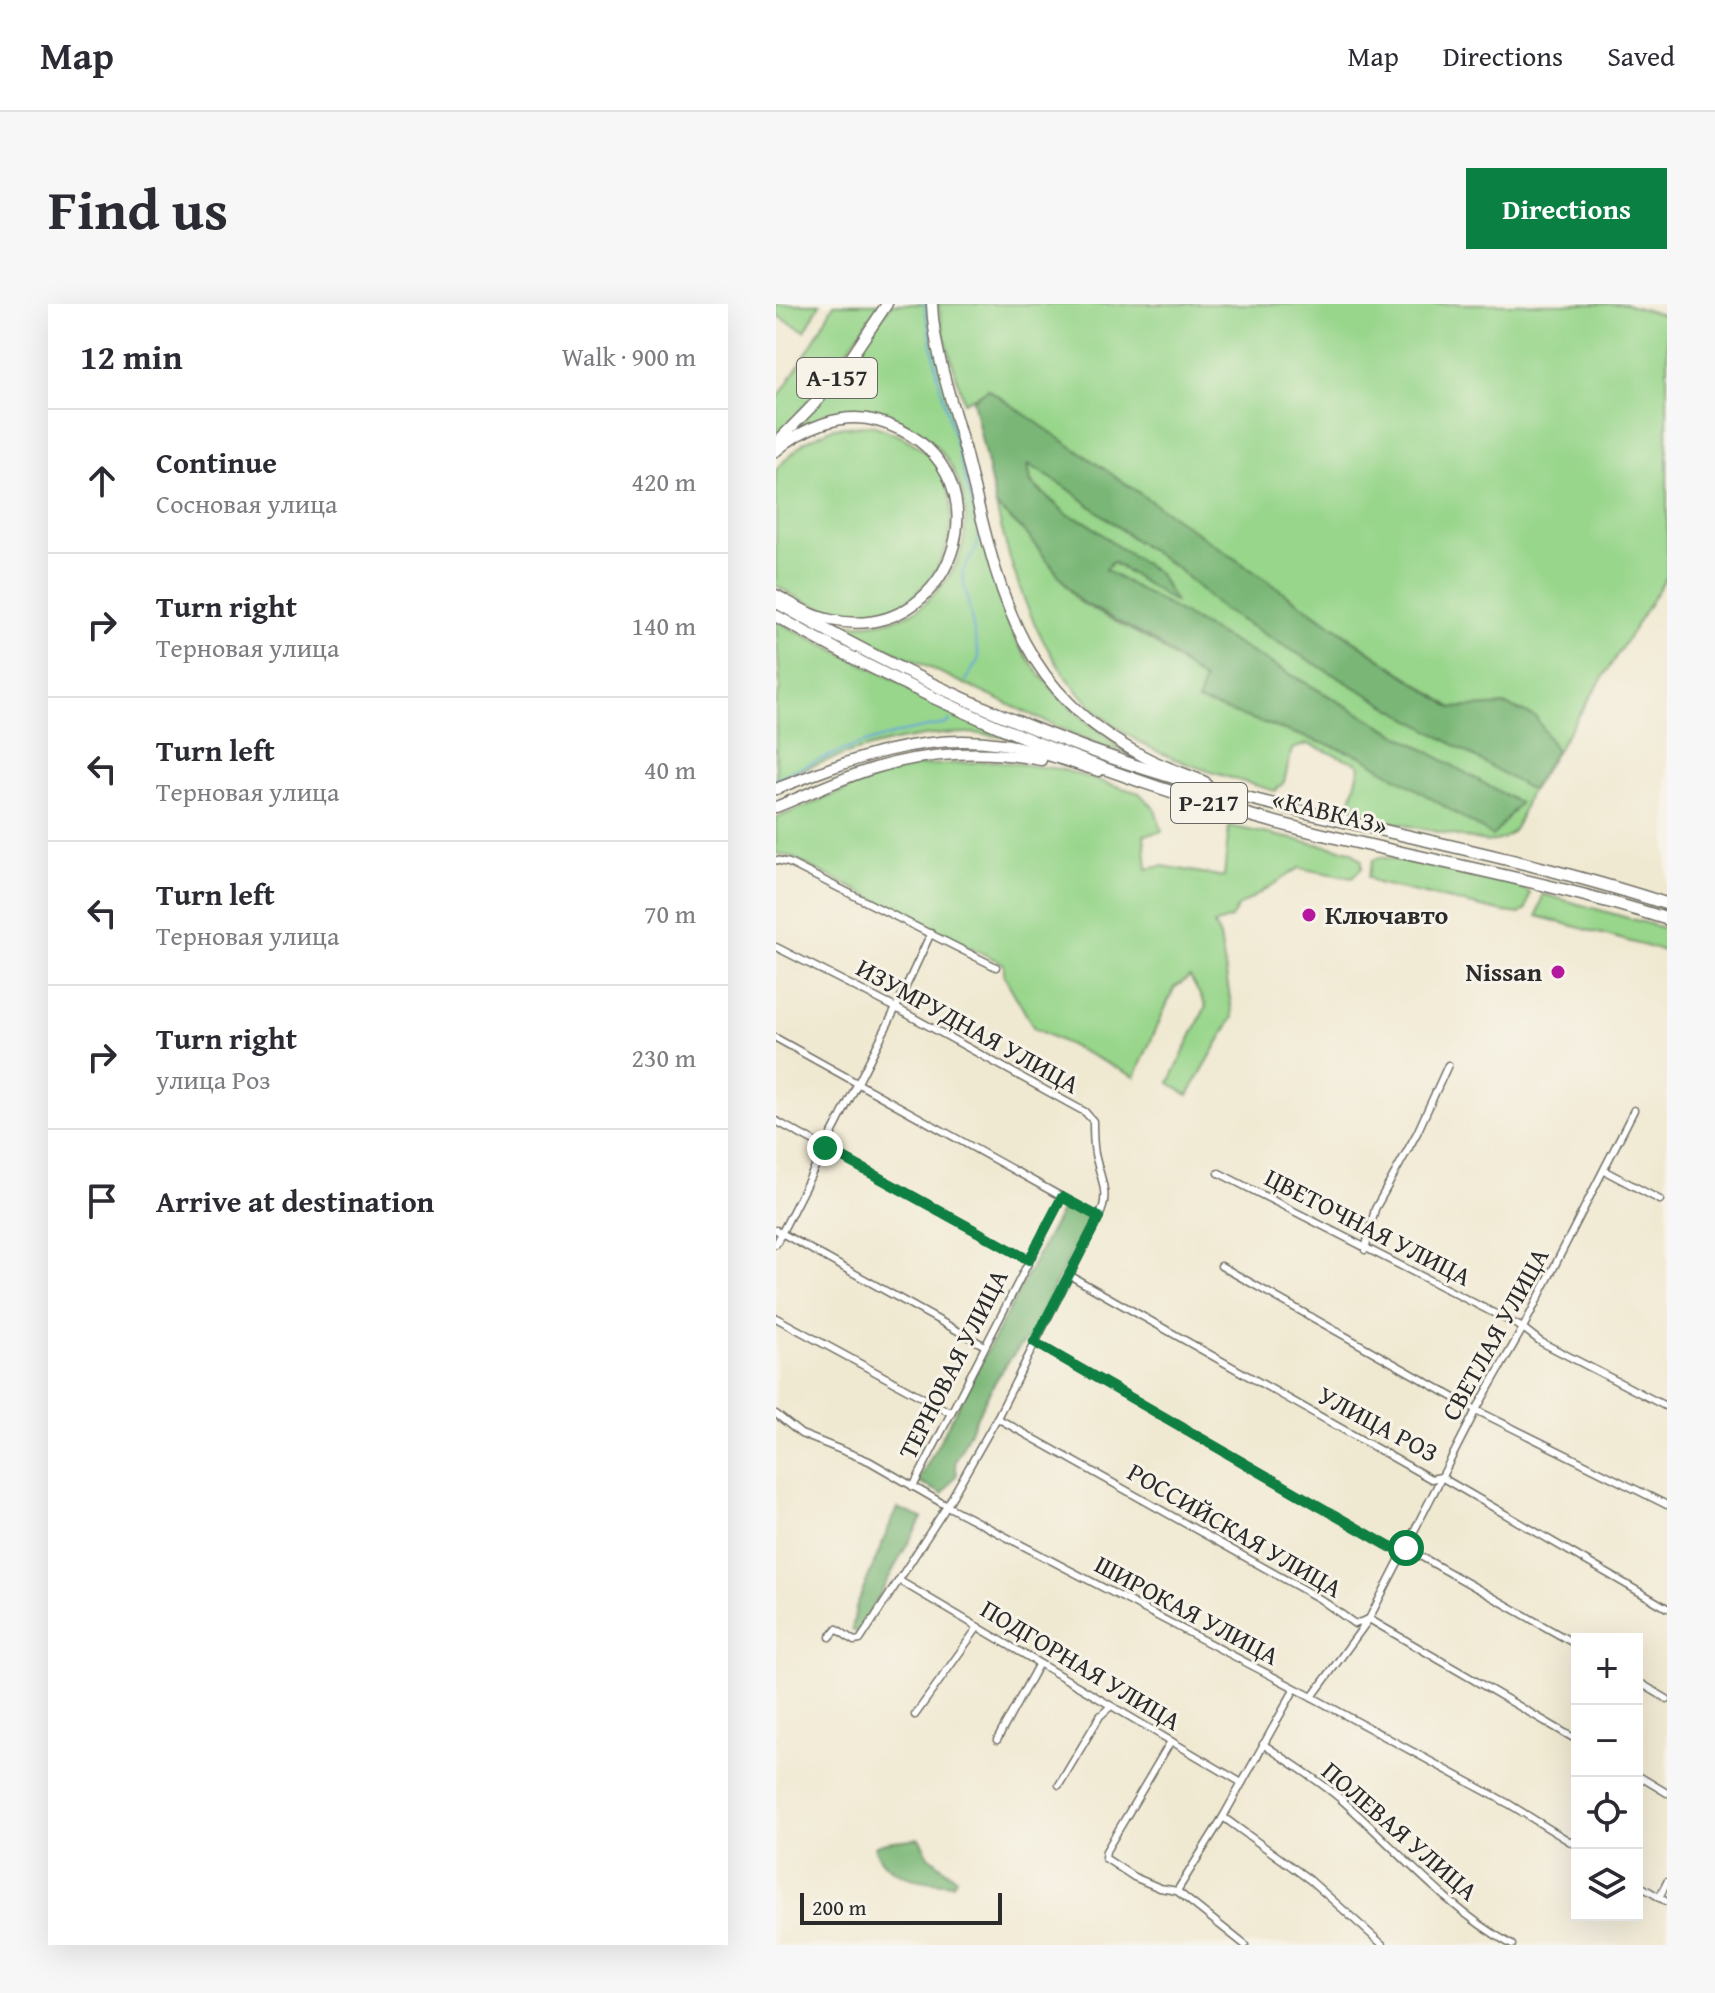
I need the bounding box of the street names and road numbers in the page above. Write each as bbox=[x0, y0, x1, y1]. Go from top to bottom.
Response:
road number: А-157 bbox=[797, 358, 877, 398]
street label: «КАВКАЗ» bbox=[1268, 778, 1392, 845]
road number: Р-217 bbox=[1171, 783, 1247, 823]
street label: ИЗУМРУДНАЯ УЛИЦА bbox=[849, 948, 1087, 1103]
street label: ЦВЕТОЧНАЯ УЛИЦА bbox=[1258, 1158, 1479, 1296]
street label: СВЕТЛАЯ УЛИЦА bbox=[1431, 1240, 1558, 1427]
street label: ТЕРНОВАЯ УЛИЦА bbox=[888, 1262, 1017, 1466]
street label: УЛИЦА РОЗ bbox=[1311, 1376, 1445, 1472]
street label: РОССИЙСКАЯ УЛИЦА bbox=[1121, 1452, 1350, 1607]
street label: ШИРОКАЯ УЛИЦА bbox=[1088, 1544, 1287, 1675]
street label: ПОДГОРНАЯ УЛИЦА bbox=[974, 1589, 1189, 1740]
street label: ПОЛЕВАЯ УЛИЦА bbox=[1314, 1752, 1487, 1910]

